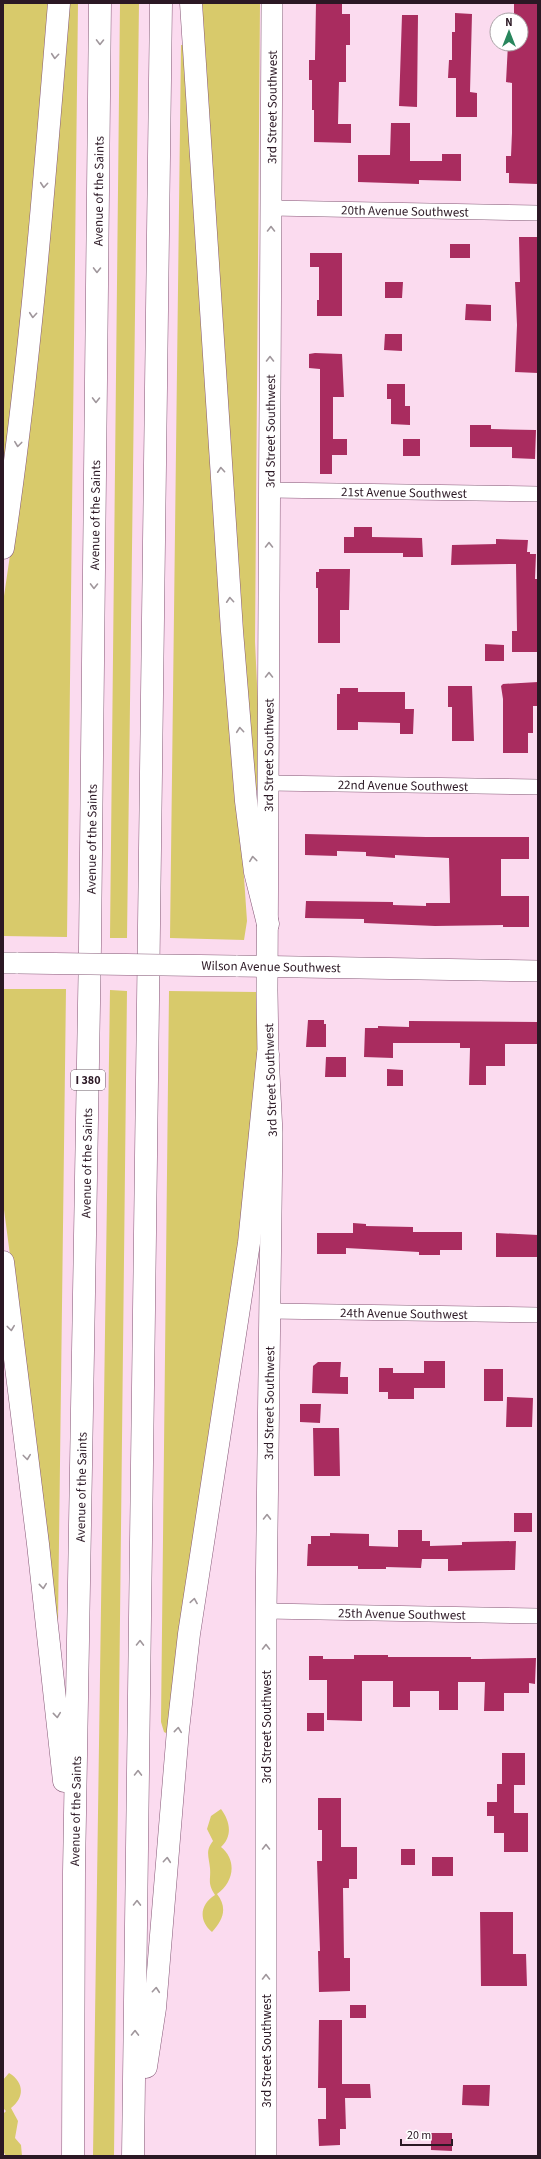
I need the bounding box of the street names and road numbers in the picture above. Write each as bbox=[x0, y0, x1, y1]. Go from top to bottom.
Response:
street label: 3rd Street Southwest bbox=[263, 50, 282, 164]
street label: Avenue of the Saints bbox=[89, 135, 109, 246]
street label: 20th Avenue Southwest bbox=[341, 201, 470, 222]
street label: 3rd Street Southwest bbox=[262, 374, 280, 488]
street label: Avenue of the Saints bbox=[86, 459, 105, 570]
street label: 21st Avenue Southwest bbox=[341, 483, 468, 503]
street label: 3rd Street Southwest bbox=[260, 698, 278, 812]
street label: 22nd Avenue Southwest bbox=[338, 776, 469, 796]
street label: Avenue of the Saints bbox=[83, 783, 102, 894]
street label: Wilson Avenue Southwest bbox=[201, 957, 341, 977]
street label: 3rd Street Southwest bbox=[260, 1022, 282, 1137]
road number: I 380 bbox=[71, 1070, 105, 1090]
street label: Avenue of the Saints bbox=[77, 1107, 97, 1218]
street label: 24th Avenue Southwest bbox=[340, 1304, 469, 1324]
street label: 3rd Street Southwest bbox=[260, 1345, 279, 1460]
street label: Avenue of the Saints bbox=[72, 1431, 92, 1542]
street label: 25th Avenue Southwest bbox=[338, 1604, 467, 1625]
street label: 3rd Street Southwest bbox=[258, 1670, 276, 1784]
street label: Avenue of the Saints bbox=[66, 1755, 86, 1866]
street label: 3rd Street Southwest bbox=[258, 1994, 276, 2108]

